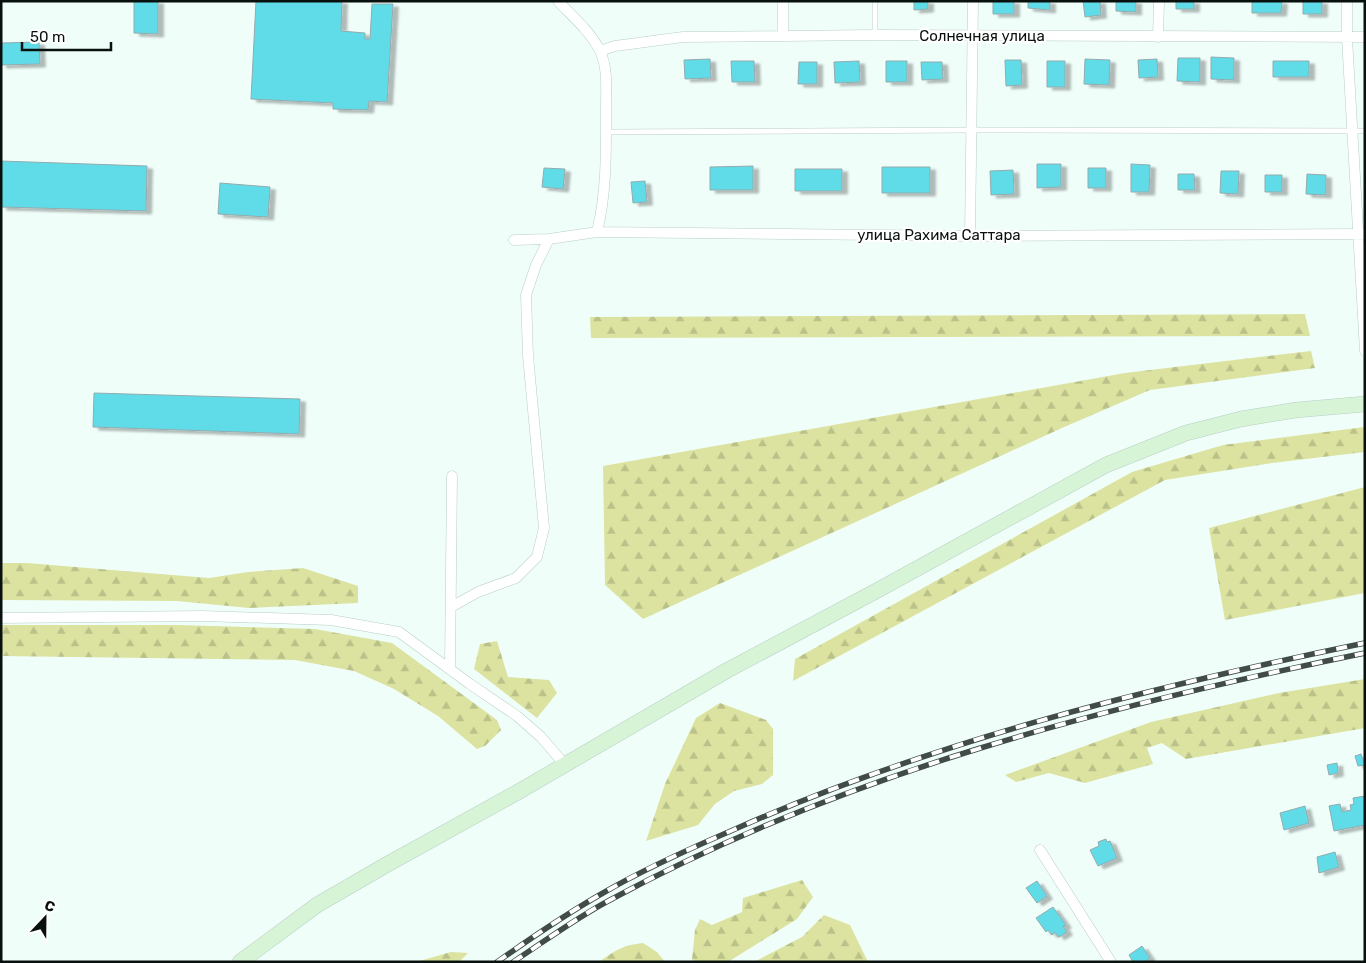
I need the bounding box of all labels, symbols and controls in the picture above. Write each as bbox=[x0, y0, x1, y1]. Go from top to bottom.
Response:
scale bar bbox=[22, 20, 111, 52]
street label: Солнечная улица bbox=[919, 27, 1045, 45]
text: 50 m bbox=[30, 28, 65, 46]
street label: улица Рахима Саттара bbox=[857, 226, 1021, 244]
north arrow bbox=[20, 893, 70, 943]
text: С bbox=[42, 897, 58, 916]

